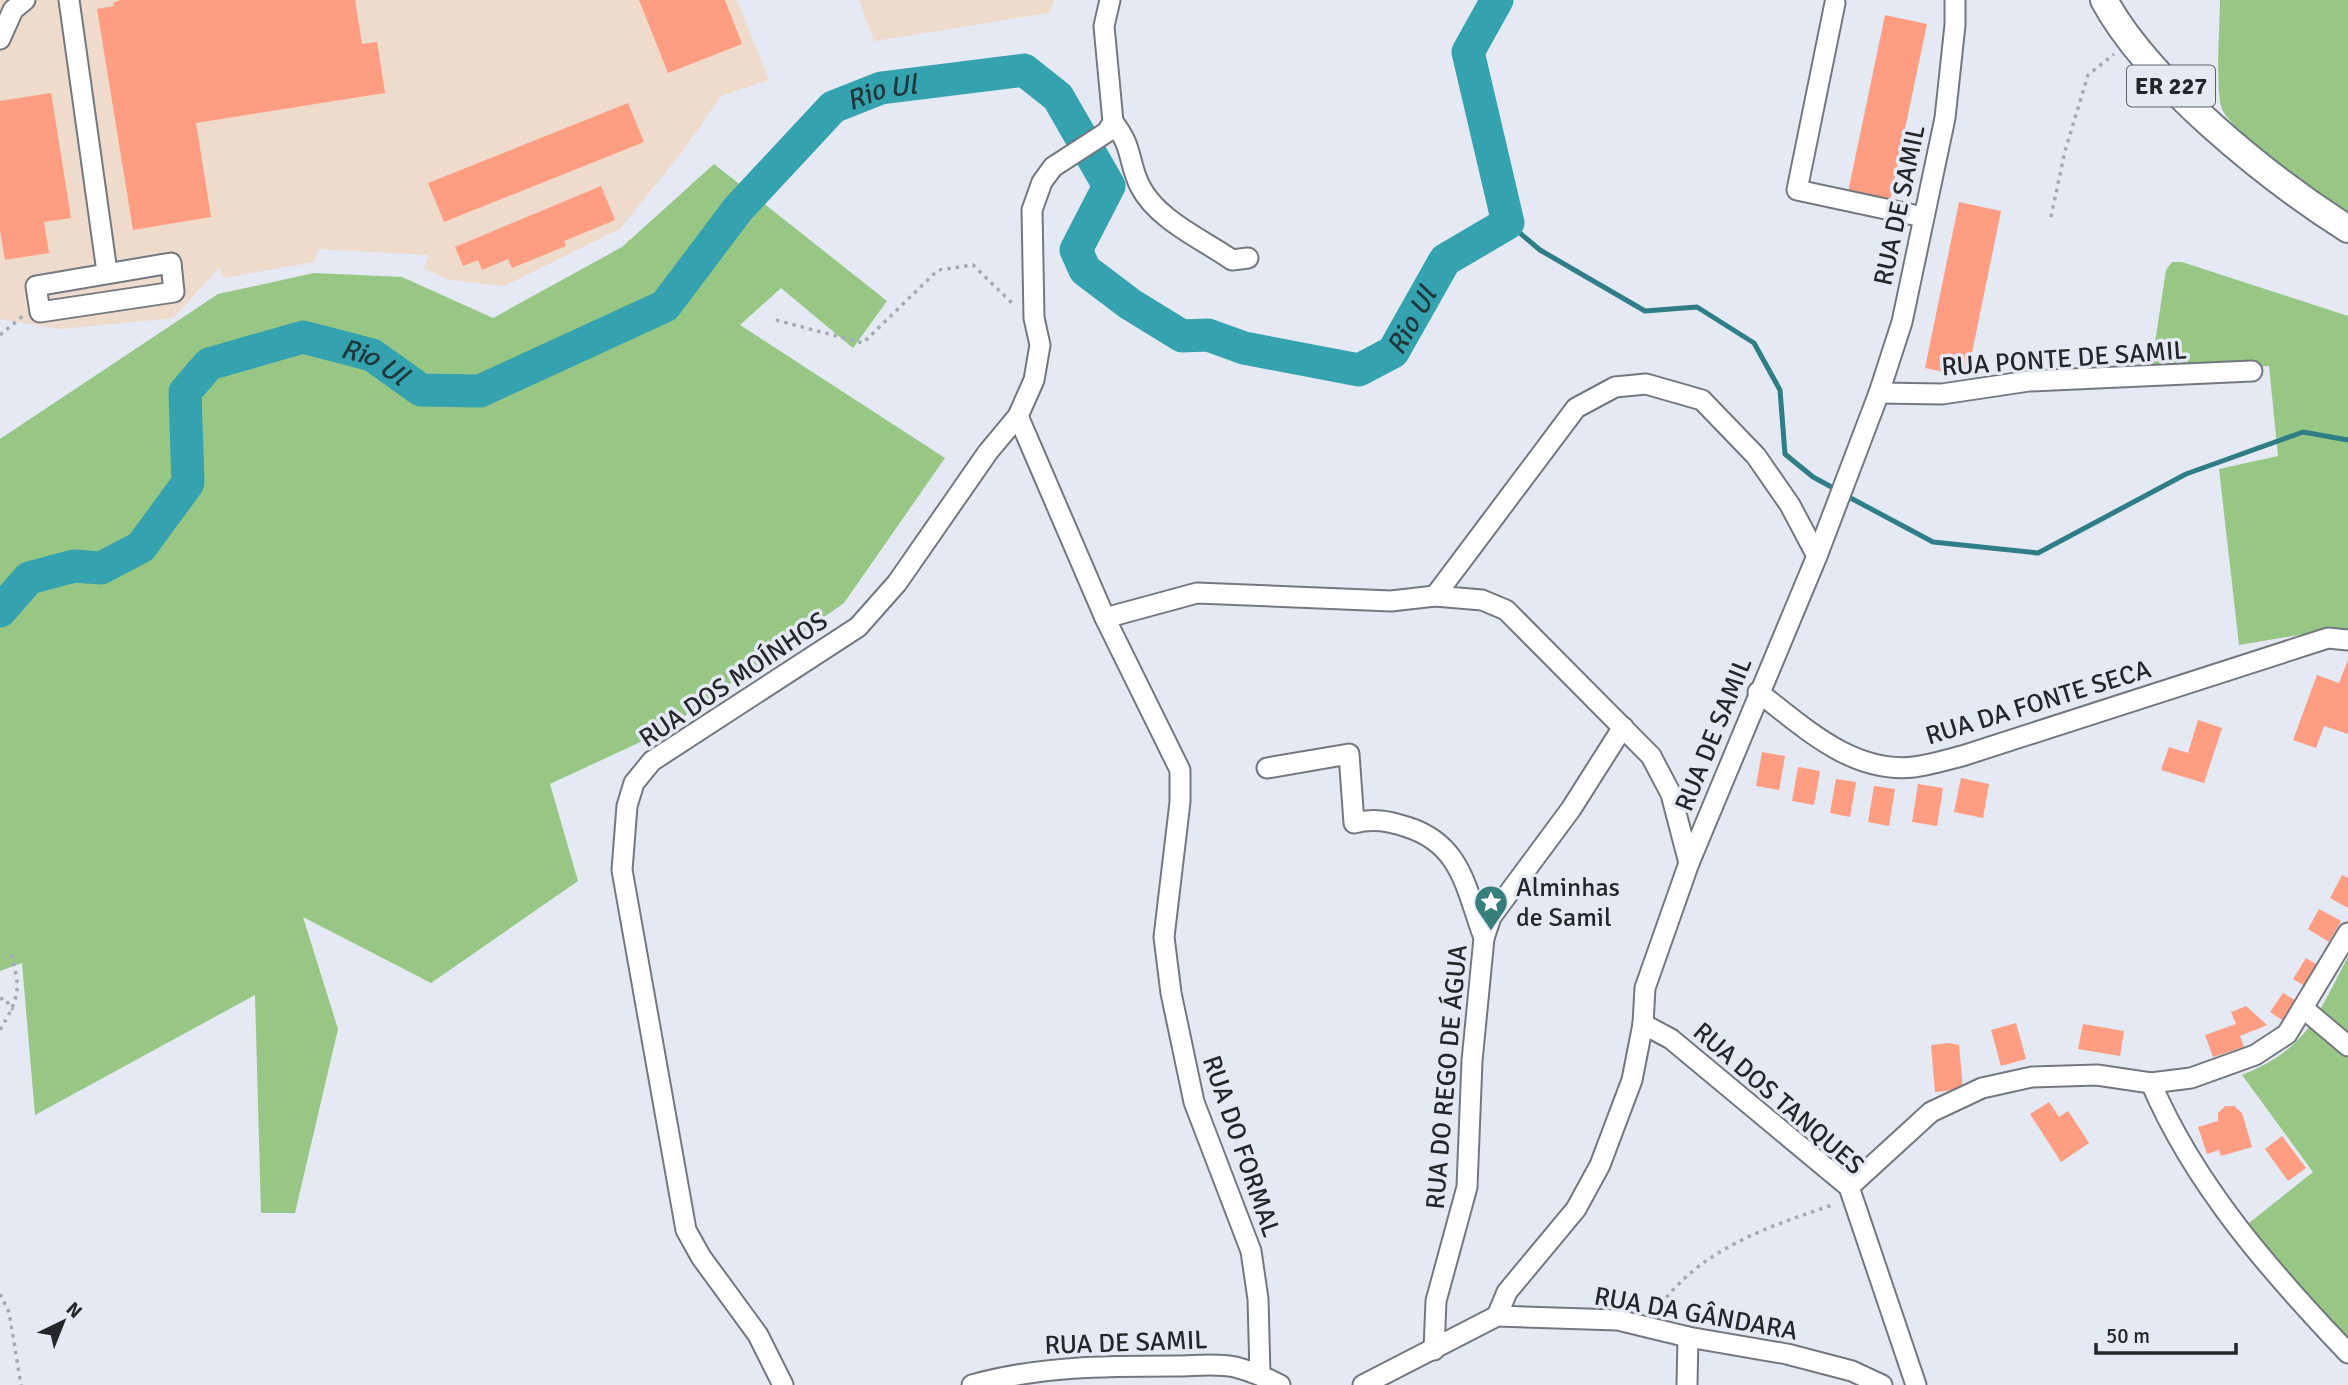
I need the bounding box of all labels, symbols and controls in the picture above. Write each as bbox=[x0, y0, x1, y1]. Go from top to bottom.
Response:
road number: ER 227 bbox=[2127, 66, 2215, 106]
water label: Rio Ul bbox=[841, 67, 920, 118]
street label: RUA DE SAMIL bbox=[1867, 122, 1933, 288]
water label: Rio Ul bbox=[1379, 280, 1445, 361]
water label: Rio Ul bbox=[337, 332, 416, 394]
street label: RUA PONTE DE SAMIL bbox=[1940, 334, 2188, 384]
street label: RUA DOS MOÍNHOS bbox=[633, 605, 834, 755]
street label: RUA DE SAMIL bbox=[1668, 653, 1759, 816]
street label: RUA DA FONTE SECA bbox=[1922, 653, 2155, 752]
place label: Alminhas de Samil bbox=[1516, 872, 1620, 934]
place icon: Alminhas de Samil bbox=[1472, 883, 1510, 932]
street label: RUA DO REGO DE ÁGUA bbox=[1419, 943, 1475, 1211]
street label: RUA DOS TANQUES bbox=[1686, 1016, 1870, 1182]
street label: RUA DO FORMAL bbox=[1195, 1051, 1287, 1241]
street label: RUA DA GÂNDARA bbox=[1592, 1280, 1800, 1348]
north arrow bbox=[28, 1287, 98, 1357]
text: N bbox=[61, 1297, 87, 1324]
scale bar bbox=[2096, 1312, 2236, 1356]
text: 50 m bbox=[2106, 1323, 2150, 1349]
street label: RUA DE SAMIL bbox=[1044, 1324, 1208, 1362]

